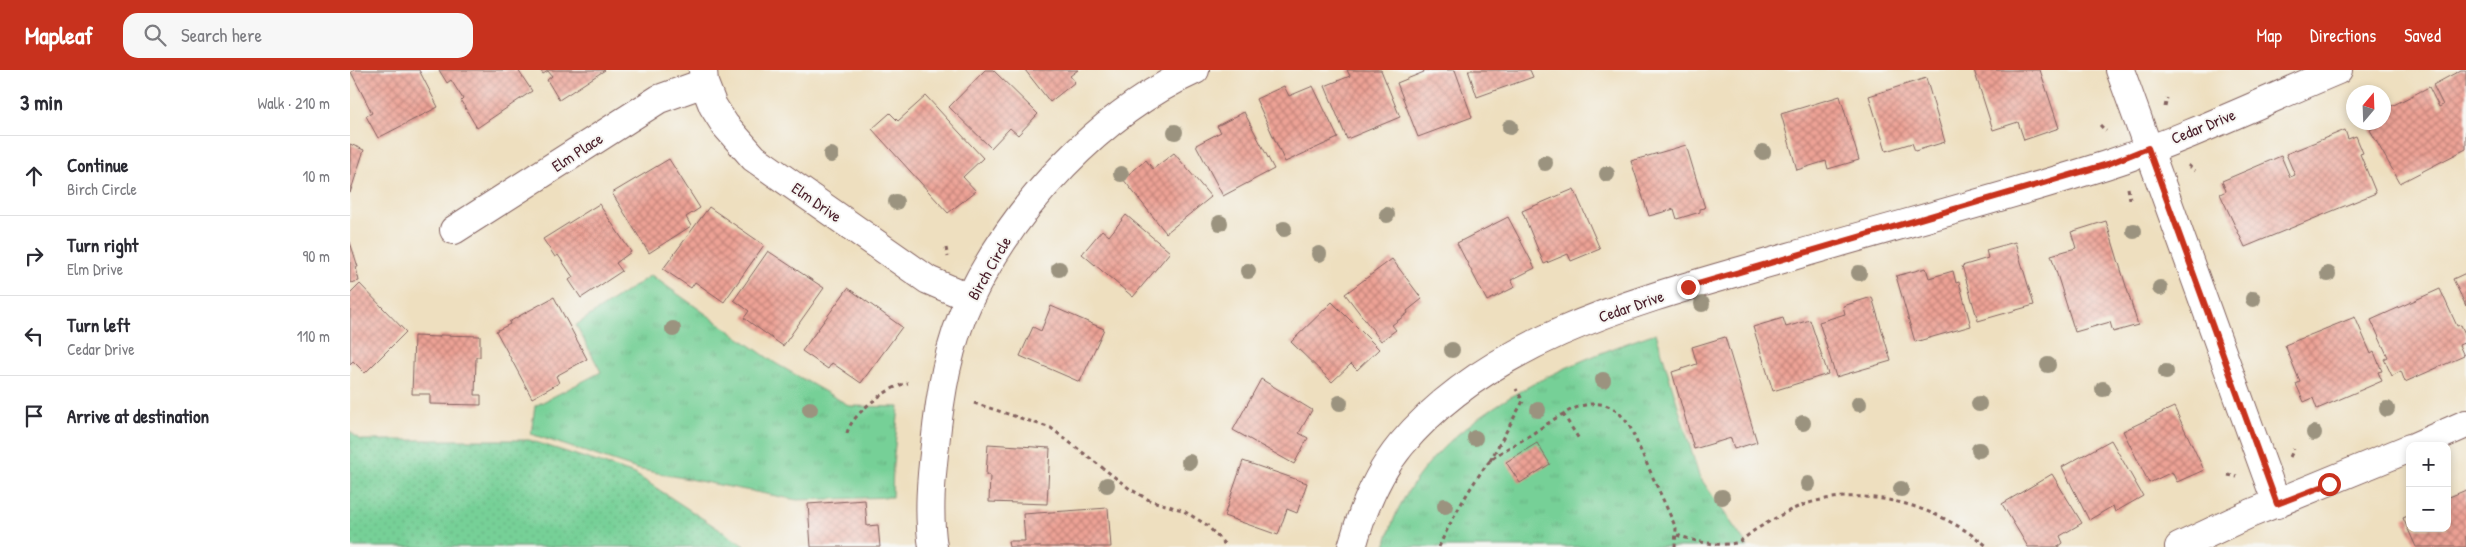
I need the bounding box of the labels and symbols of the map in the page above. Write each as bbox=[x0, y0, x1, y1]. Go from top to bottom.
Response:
north arrow bbox=[2346, 85, 2391, 130]
street label: Cedar Drive bbox=[2168, 103, 2239, 149]
street label: Elm Place bbox=[547, 127, 607, 177]
street label: Elm Drive bbox=[788, 177, 847, 227]
street label: Birch Circle bbox=[962, 232, 1016, 304]
route end bbox=[1677, 276, 1700, 299]
street label: Cedar Drive bbox=[1595, 284, 1667, 327]
route start bbox=[2318, 473, 2341, 496]

